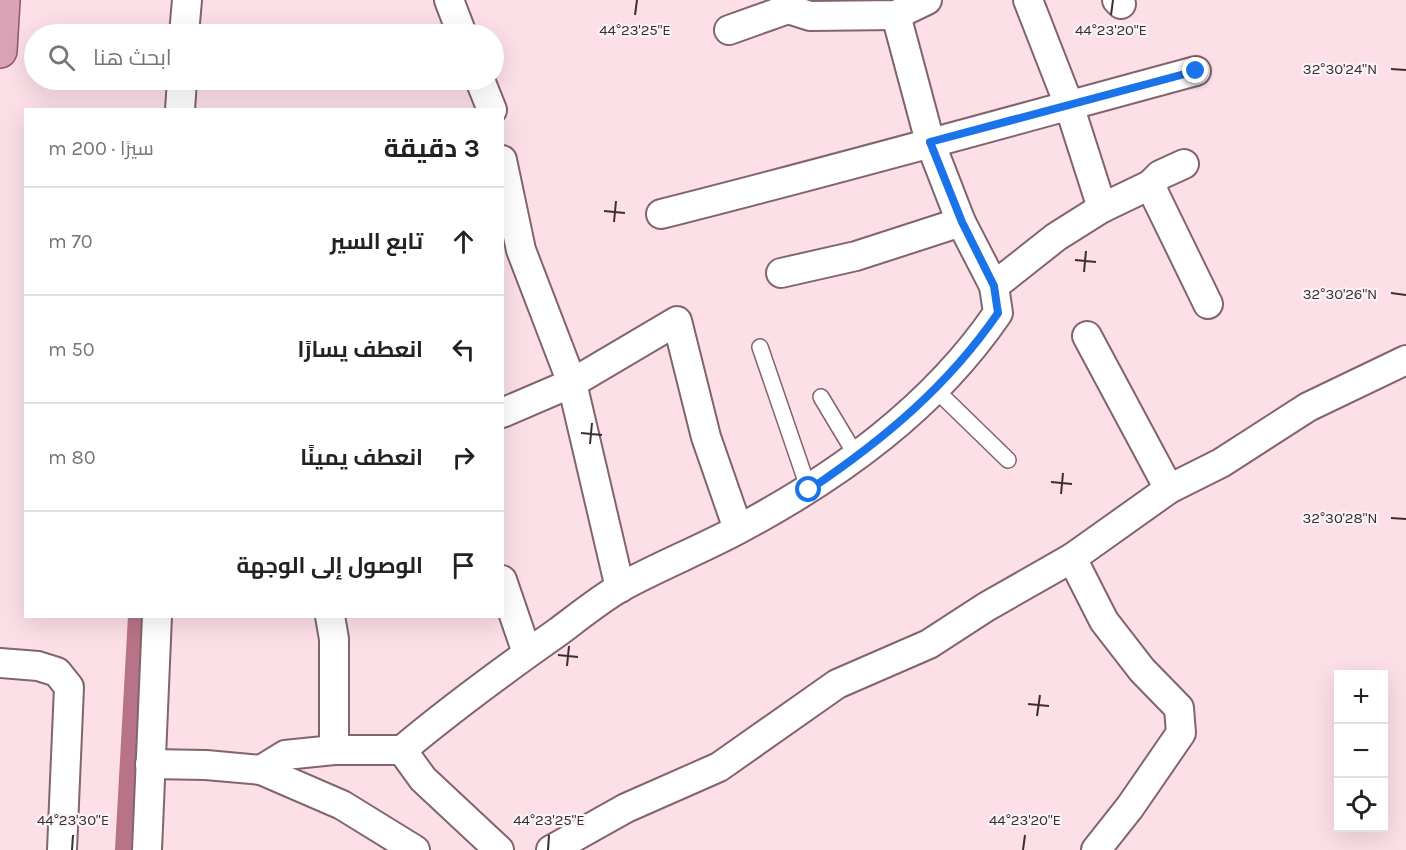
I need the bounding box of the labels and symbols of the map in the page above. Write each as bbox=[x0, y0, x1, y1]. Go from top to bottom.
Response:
text: 44°23'25"E bbox=[599, 21, 671, 39]
text: 44°23'20"E bbox=[1075, 21, 1147, 39]
route end bbox=[1182, 57, 1208, 83]
text: 32°30'24"N bbox=[1303, 60, 1377, 78]
text: 32°30'26"N bbox=[1303, 285, 1377, 303]
route start bbox=[795, 476, 821, 502]
text: 32°30'28"N bbox=[1302, 509, 1378, 527]
text: 44°23'30"E bbox=[37, 811, 109, 829]
text: 44°23'25"E bbox=[513, 811, 585, 829]
text: 44°23'20"E bbox=[989, 811, 1061, 829]

